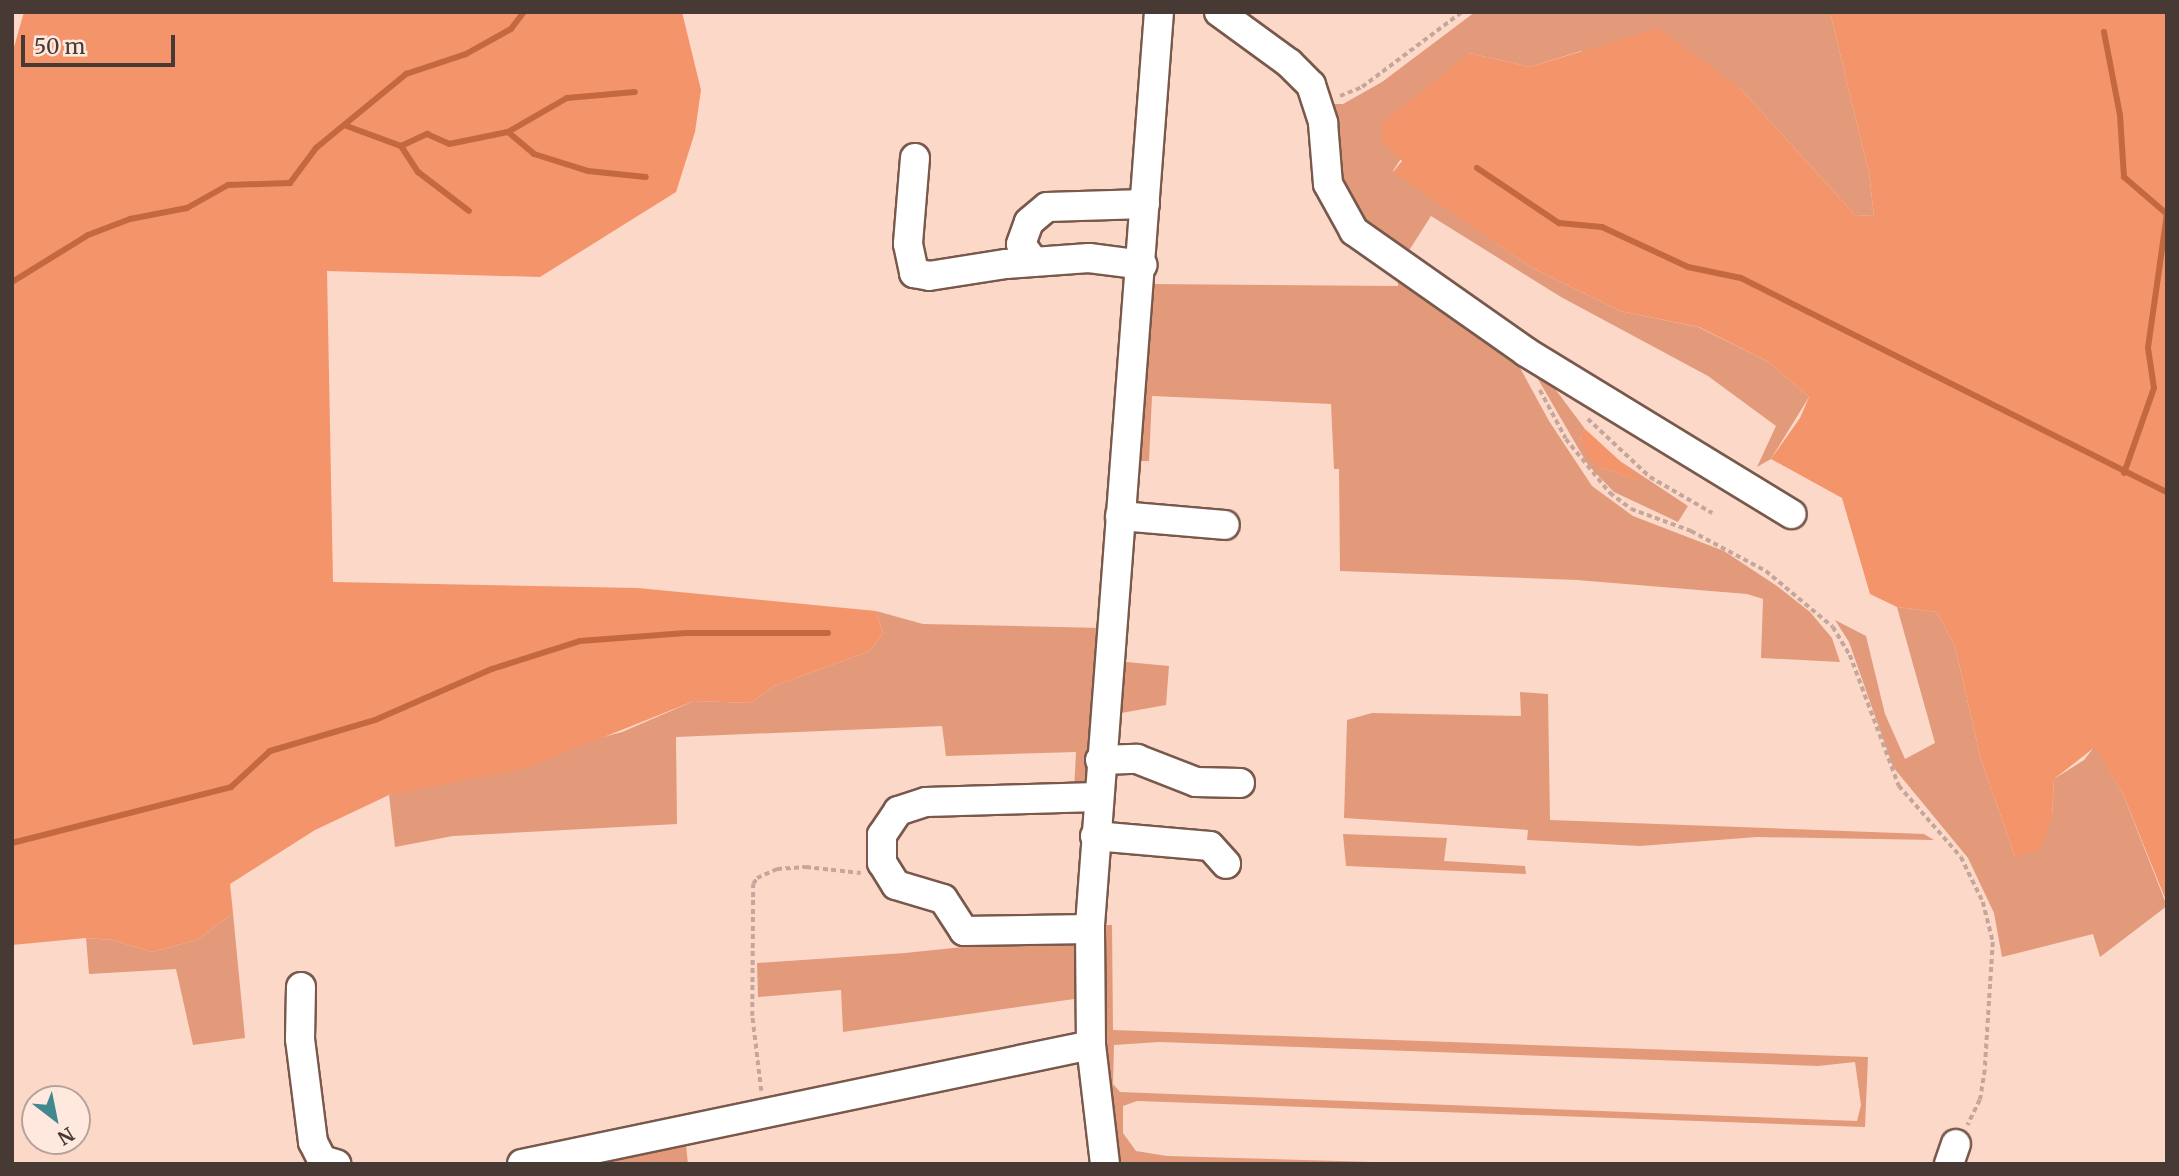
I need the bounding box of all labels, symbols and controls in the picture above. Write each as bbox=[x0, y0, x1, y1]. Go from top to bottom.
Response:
scale bar bbox=[24, 21, 178, 65]
text: 50 m bbox=[34, 33, 85, 60]
north arrow bbox=[21, 1085, 91, 1155]
text: N bbox=[53, 1122, 79, 1150]

